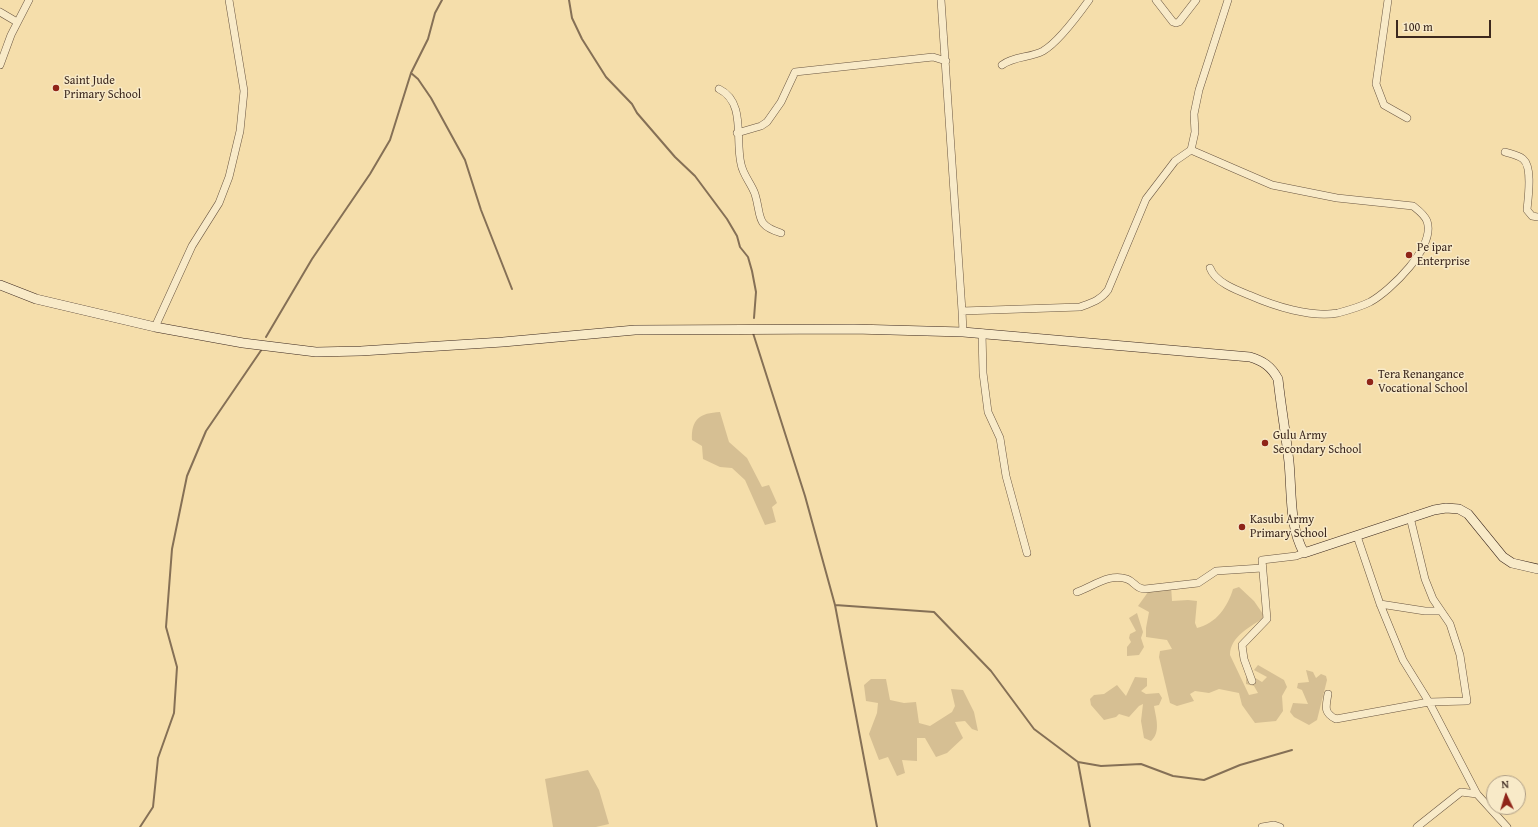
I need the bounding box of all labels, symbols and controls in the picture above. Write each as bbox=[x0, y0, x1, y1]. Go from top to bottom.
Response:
scale bar bbox=[1398, 12, 1493, 38]
text: 100 m bbox=[1403, 18, 1433, 35]
place label: Saint Jude Primary School bbox=[64, 74, 141, 102]
marker: Saint Jude Primary School bbox=[51, 83, 61, 93]
place label: Pe ipar Enterprise bbox=[1417, 241, 1470, 269]
marker: Pe ipar Enterprise bbox=[1404, 250, 1414, 260]
place label: Tera Renangance Vocational School bbox=[1378, 368, 1468, 396]
marker: Tera Renangance Vocational School bbox=[1365, 377, 1375, 387]
place label: Gulu Army Secondary School bbox=[1273, 429, 1362, 457]
marker: Gulu Army Secondary School bbox=[1260, 438, 1270, 448]
place label: Kasubi Army Primary School bbox=[1250, 513, 1327, 541]
marker: Kasubi Army Primary School bbox=[1237, 522, 1247, 532]
north arrow bbox=[1486, 775, 1526, 815]
text: N bbox=[1501, 776, 1509, 792]

